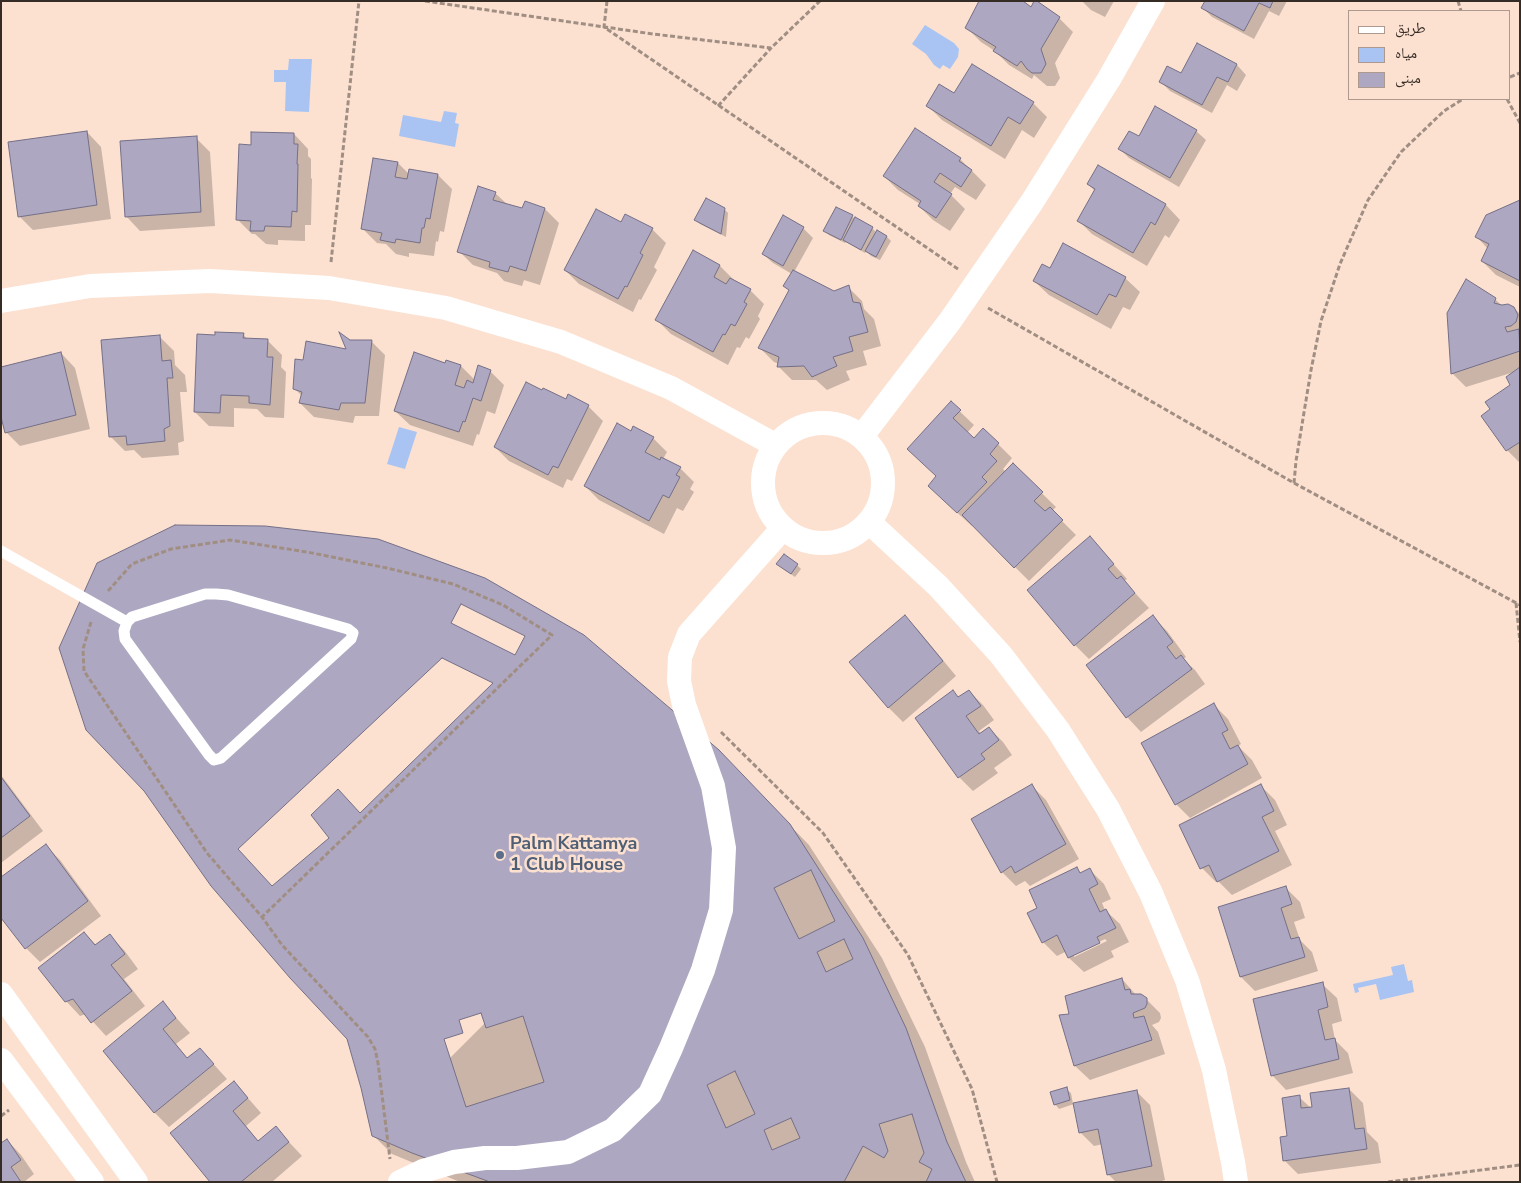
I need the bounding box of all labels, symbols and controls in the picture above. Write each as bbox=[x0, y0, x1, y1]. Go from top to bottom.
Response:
legend bbox=[1348, 10, 1511, 100]
text: طريق bbox=[1395, 18, 1426, 38]
text: مياه bbox=[1395, 43, 1417, 63]
text: مبنى bbox=[1395, 68, 1421, 88]
place label: Palm Kattamya 1 Club House bbox=[510, 834, 637, 876]
marker: Palm Kattamya 1 Club House bbox=[494, 849, 506, 861]

